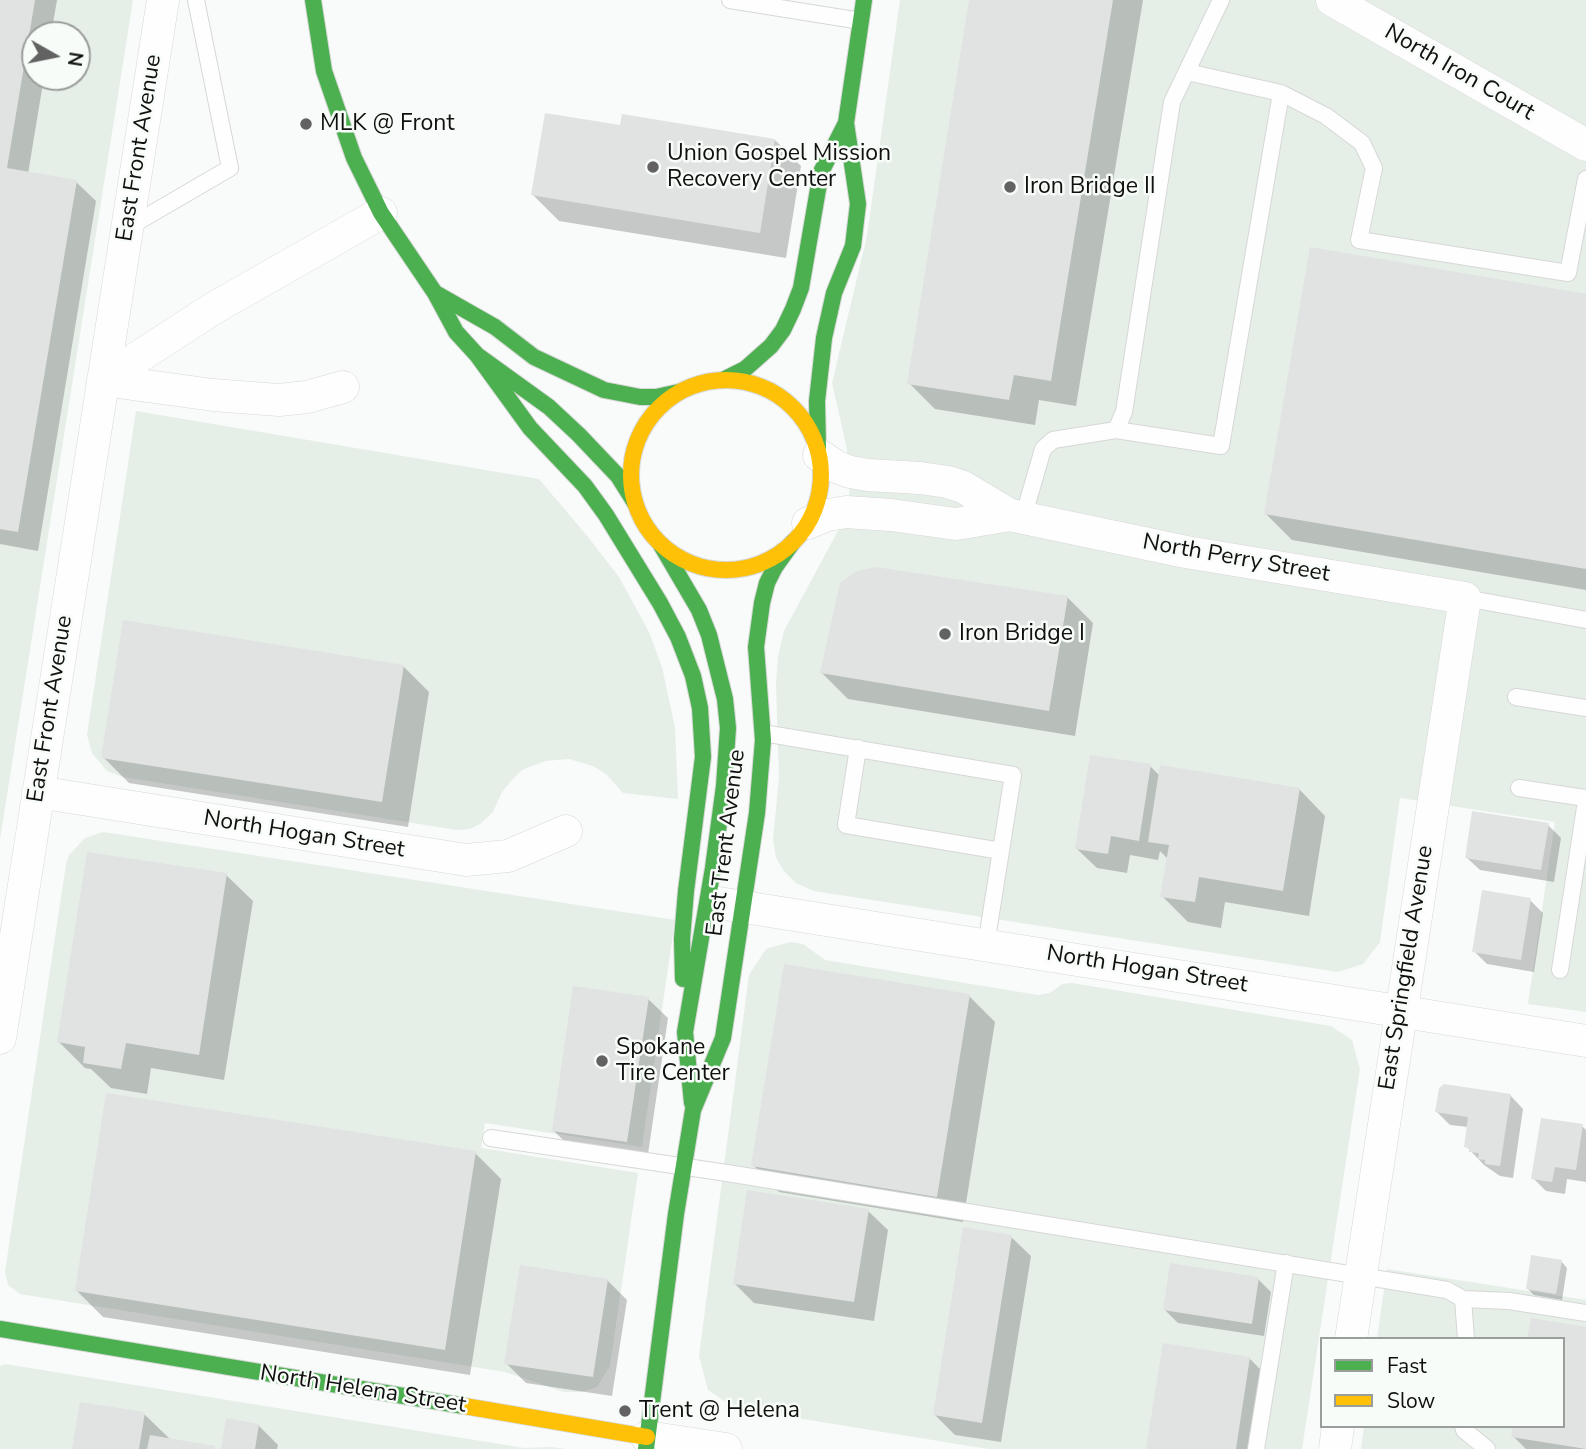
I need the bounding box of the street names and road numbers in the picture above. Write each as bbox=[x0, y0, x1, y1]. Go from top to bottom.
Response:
street label: North Iron Court bbox=[1379, 19, 1539, 127]
street label: East Front Avenue bbox=[112, 53, 168, 243]
street label: North Perry Street bbox=[1140, 529, 1332, 589]
street label: East Front Avenue bbox=[23, 614, 79, 804]
street label: East Trent Avenue bbox=[702, 748, 752, 938]
street label: North Hogan Street bbox=[201, 805, 407, 865]
street label: East Springfield Avenue bbox=[1374, 844, 1440, 1092]
street label: North Hogan Street bbox=[1044, 940, 1250, 1000]
street label: North Helena Street bbox=[258, 1360, 468, 1420]

